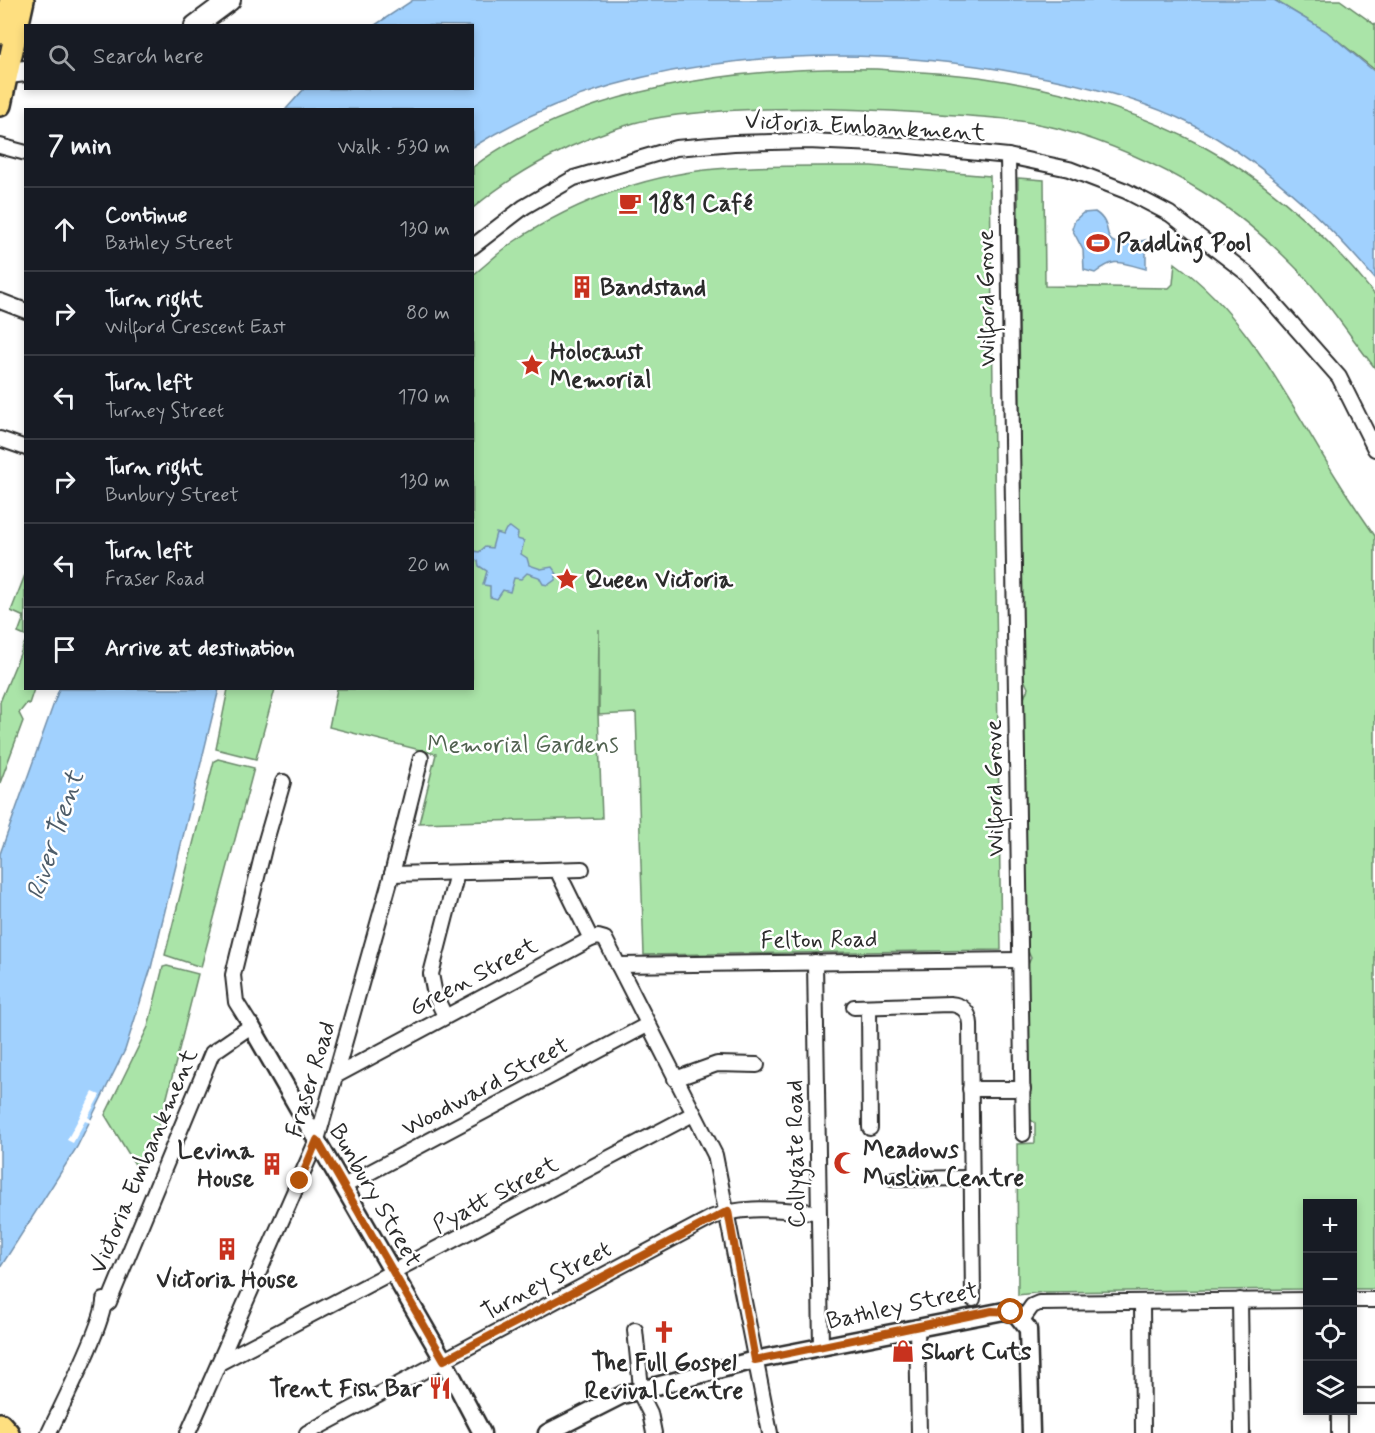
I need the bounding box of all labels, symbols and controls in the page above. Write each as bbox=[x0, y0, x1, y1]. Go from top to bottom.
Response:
search box bbox=[24, 24, 474, 90]
icon: search bbox=[45, 41, 78, 74]
text: Search here bbox=[93, 43, 204, 71]
street label: Victoria Embankment bbox=[744, 106, 986, 149]
text: 7 min bbox=[48, 130, 112, 164]
text: Walk · 530 m bbox=[338, 134, 450, 161]
place label: 1881 Café bbox=[648, 189, 753, 220]
cafe icon: 1881 Café bbox=[617, 190, 643, 216]
text: Continue bbox=[105, 202, 187, 230]
icon: ahead bbox=[48, 213, 81, 246]
text: 130 m bbox=[399, 216, 450, 243]
street label: Wilford Grove bbox=[971, 229, 1006, 367]
place label: Paddling Pool bbox=[1116, 229, 1251, 263]
text: Bathley Street bbox=[105, 230, 233, 257]
sports icon: Paddling Pool bbox=[1085, 230, 1111, 256]
place label: Bandstand bbox=[600, 273, 706, 304]
building icon: Bandstand bbox=[569, 274, 595, 300]
text: Turn right bbox=[105, 286, 203, 314]
icon: right bbox=[48, 297, 81, 330]
text: 80 m bbox=[406, 300, 450, 327]
text: Wilford Crescent East bbox=[105, 314, 286, 341]
place label: Holocaust Memorial bbox=[550, 337, 652, 396]
place icon: Holocaust Memorial bbox=[519, 352, 545, 378]
text: Turn left bbox=[105, 370, 193, 398]
icon: left bbox=[48, 381, 81, 414]
text: 170 m bbox=[398, 384, 450, 411]
text: Turney Street bbox=[105, 398, 224, 425]
text: Turn right bbox=[105, 454, 203, 482]
icon: right bbox=[48, 465, 81, 498]
text: 130 m bbox=[399, 468, 450, 495]
text: Bunbury Street bbox=[105, 482, 239, 509]
text: Turn left bbox=[105, 538, 193, 566]
icon: left bbox=[48, 549, 81, 582]
text: 20 m bbox=[407, 552, 450, 579]
place label: Queen Victoria bbox=[585, 565, 734, 596]
text: Fraser Road bbox=[105, 566, 205, 593]
place icon: Queen Victoria bbox=[554, 566, 580, 592]
icon: arrive bbox=[48, 633, 81, 666]
text: Arrive at destination bbox=[105, 635, 295, 663]
street label: Wilford Grove bbox=[979, 719, 1014, 857]
park label: Memorial Gardens bbox=[427, 730, 619, 761]
water label: River Trent bbox=[19, 765, 93, 904]
street label: Felton Road bbox=[760, 924, 878, 957]
street label: Green Street bbox=[404, 931, 543, 1024]
street label: Fraser Road bbox=[279, 1018, 344, 1141]
street label: Woodward Street bbox=[397, 1030, 575, 1144]
street label: Victoria Embankment bbox=[83, 1045, 206, 1279]
street label: Collygate Road bbox=[780, 1080, 816, 1228]
street label: Bunbury Street bbox=[321, 1118, 428, 1273]
place label: Meadows Muslim Centre bbox=[863, 1135, 1025, 1194]
place label: Levina House bbox=[178, 1136, 255, 1195]
street label: Pyatt Street bbox=[428, 1149, 564, 1241]
mosque icon: Meadows Muslim Centre bbox=[832, 1150, 858, 1176]
building icon: Levina House bbox=[259, 1151, 285, 1177]
route end bbox=[286, 1167, 312, 1193]
map controls bbox=[1303, 1199, 1357, 1415]
button: + bbox=[1303, 1199, 1357, 1253]
street label: Turney Street bbox=[476, 1234, 617, 1329]
building icon: Victoria House bbox=[214, 1236, 240, 1262]
button: − bbox=[1303, 1253, 1357, 1307]
place label: Victoria House bbox=[156, 1265, 299, 1296]
street label: Bathley Street bbox=[824, 1275, 981, 1338]
route start bbox=[997, 1298, 1023, 1324]
button: locate bbox=[1303, 1307, 1357, 1361]
church icon: The Full Gospel Revival Centre bbox=[651, 1319, 677, 1345]
place label: Short Cuts bbox=[921, 1337, 1032, 1368]
shop icon: Short Cuts bbox=[890, 1338, 916, 1364]
place label: The Full Gospel Revival Centre bbox=[585, 1348, 744, 1407]
button: layers bbox=[1303, 1361, 1357, 1415]
place label: Trent Fish Bar bbox=[269, 1374, 423, 1405]
restaurant icon: Trent Fish Bar bbox=[427, 1375, 453, 1401]

